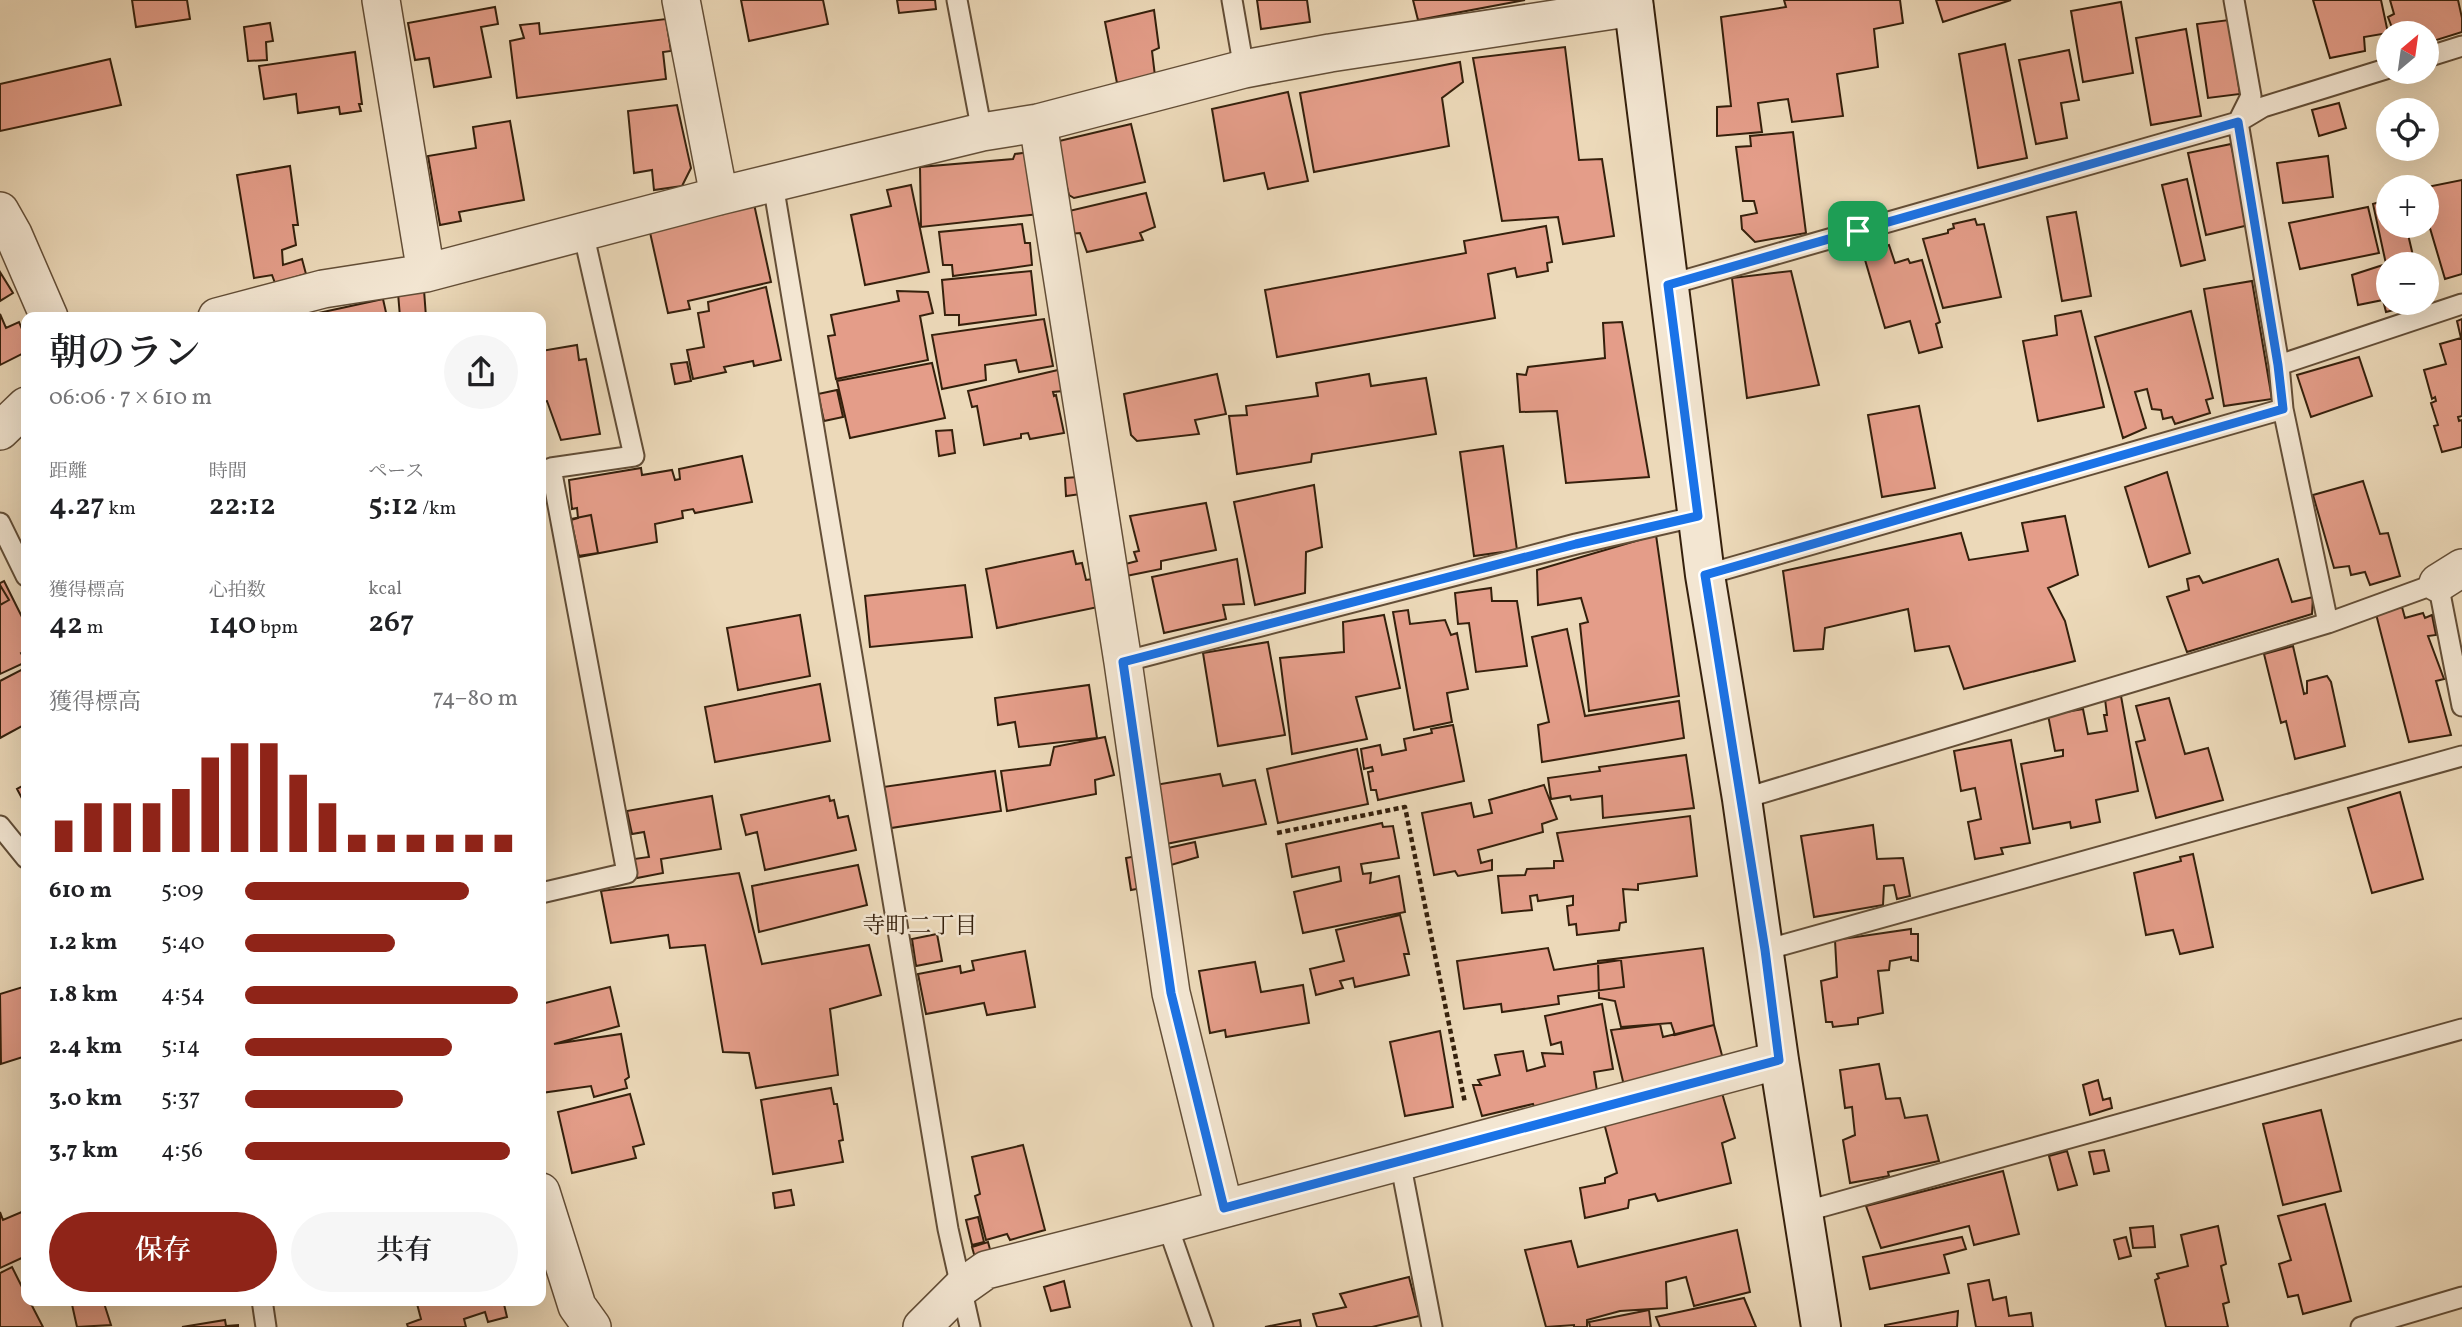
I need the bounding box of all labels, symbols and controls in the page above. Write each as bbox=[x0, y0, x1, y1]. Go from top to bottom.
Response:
north arrow bbox=[2376, 21, 2440, 84]
map controls bbox=[2376, 21, 2439, 315]
button: locate bbox=[2376, 98, 2439, 161]
button: + bbox=[2376, 175, 2439, 238]
pin bbox=[1828, 201, 1888, 261]
icon: arrive bbox=[1839, 212, 1877, 250]
button: − bbox=[2376, 252, 2439, 315]
text: 朝のラン bbox=[49, 329, 201, 382]
button: share bbox=[444, 335, 518, 409]
text: 06:06 · 7 × 610 m bbox=[49, 382, 212, 414]
text: 距離 bbox=[49, 459, 87, 485]
text: 時間 bbox=[209, 459, 247, 485]
text: ペース bbox=[368, 459, 424, 485]
text: 4.27 bbox=[49, 485, 105, 527]
text: 22:12 bbox=[209, 485, 276, 527]
text: 5:12 bbox=[368, 485, 418, 527]
text: km bbox=[105, 496, 136, 522]
text: /km bbox=[418, 496, 456, 522]
text: kcal bbox=[368, 576, 402, 602]
text: 獲得標高 bbox=[49, 578, 125, 604]
text: 心拍数 bbox=[209, 578, 266, 604]
text: 267 bbox=[368, 602, 415, 644]
text: 42 bbox=[49, 604, 83, 646]
text: 140 bbox=[209, 604, 256, 646]
text: m bbox=[83, 615, 104, 641]
text: bpm bbox=[256, 615, 298, 641]
text: 74–80 m bbox=[433, 683, 518, 715]
text: 獲得標高 bbox=[49, 687, 141, 719]
text: 610 m bbox=[49, 875, 112, 907]
text: 5:09 bbox=[161, 875, 203, 907]
district label: 寺町二丁目 bbox=[863, 911, 978, 943]
text: 1.2 km bbox=[49, 927, 118, 959]
text: 5:40 bbox=[161, 927, 205, 959]
text: 1.8 km bbox=[49, 979, 118, 1011]
text: 4:54 bbox=[161, 979, 205, 1011]
text: 2.4 km bbox=[49, 1031, 122, 1063]
text: 5:14 bbox=[161, 1031, 200, 1063]
text: 3.0 km bbox=[49, 1083, 122, 1115]
text: 5:37 bbox=[161, 1083, 200, 1115]
text: 3.7 km bbox=[49, 1135, 118, 1167]
text: 4:56 bbox=[161, 1135, 203, 1167]
button: 保存 bbox=[49, 1212, 277, 1292]
button: 共有 bbox=[291, 1212, 518, 1292]

